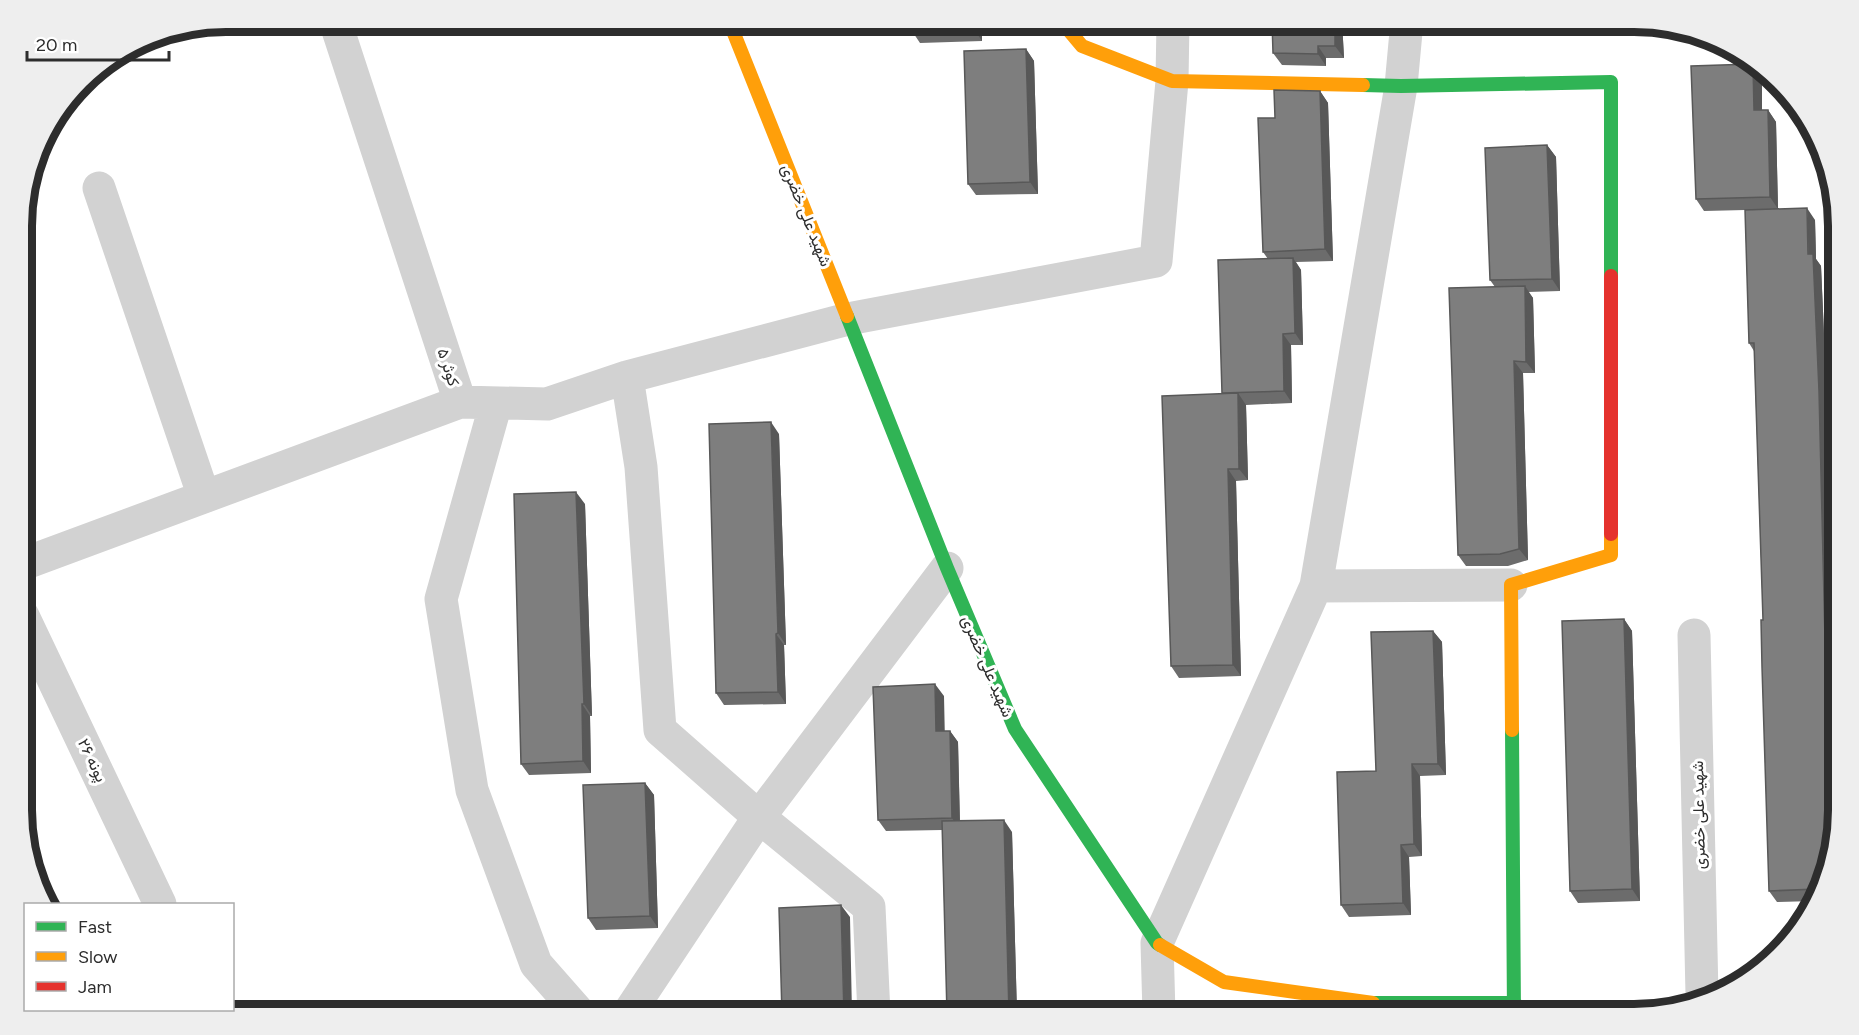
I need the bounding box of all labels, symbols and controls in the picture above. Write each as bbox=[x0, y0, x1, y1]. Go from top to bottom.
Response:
scale bar bbox=[27, 24, 170, 62]
text: 20 m bbox=[36, 34, 77, 56]
street label: شهید علی خضری bbox=[776, 161, 836, 269]
street label: کوثر ۵ bbox=[433, 346, 464, 389]
street label: شهید علی خضری bbox=[957, 613, 1017, 720]
street label: پونه ۲۶ bbox=[72, 735, 111, 786]
street label: شهید علی خضری bbox=[1688, 761, 1710, 869]
legend bbox=[24, 903, 234, 1011]
text: Fast bbox=[78, 916, 112, 938]
text: Slow bbox=[78, 946, 117, 968]
text: Jam bbox=[78, 976, 112, 998]

